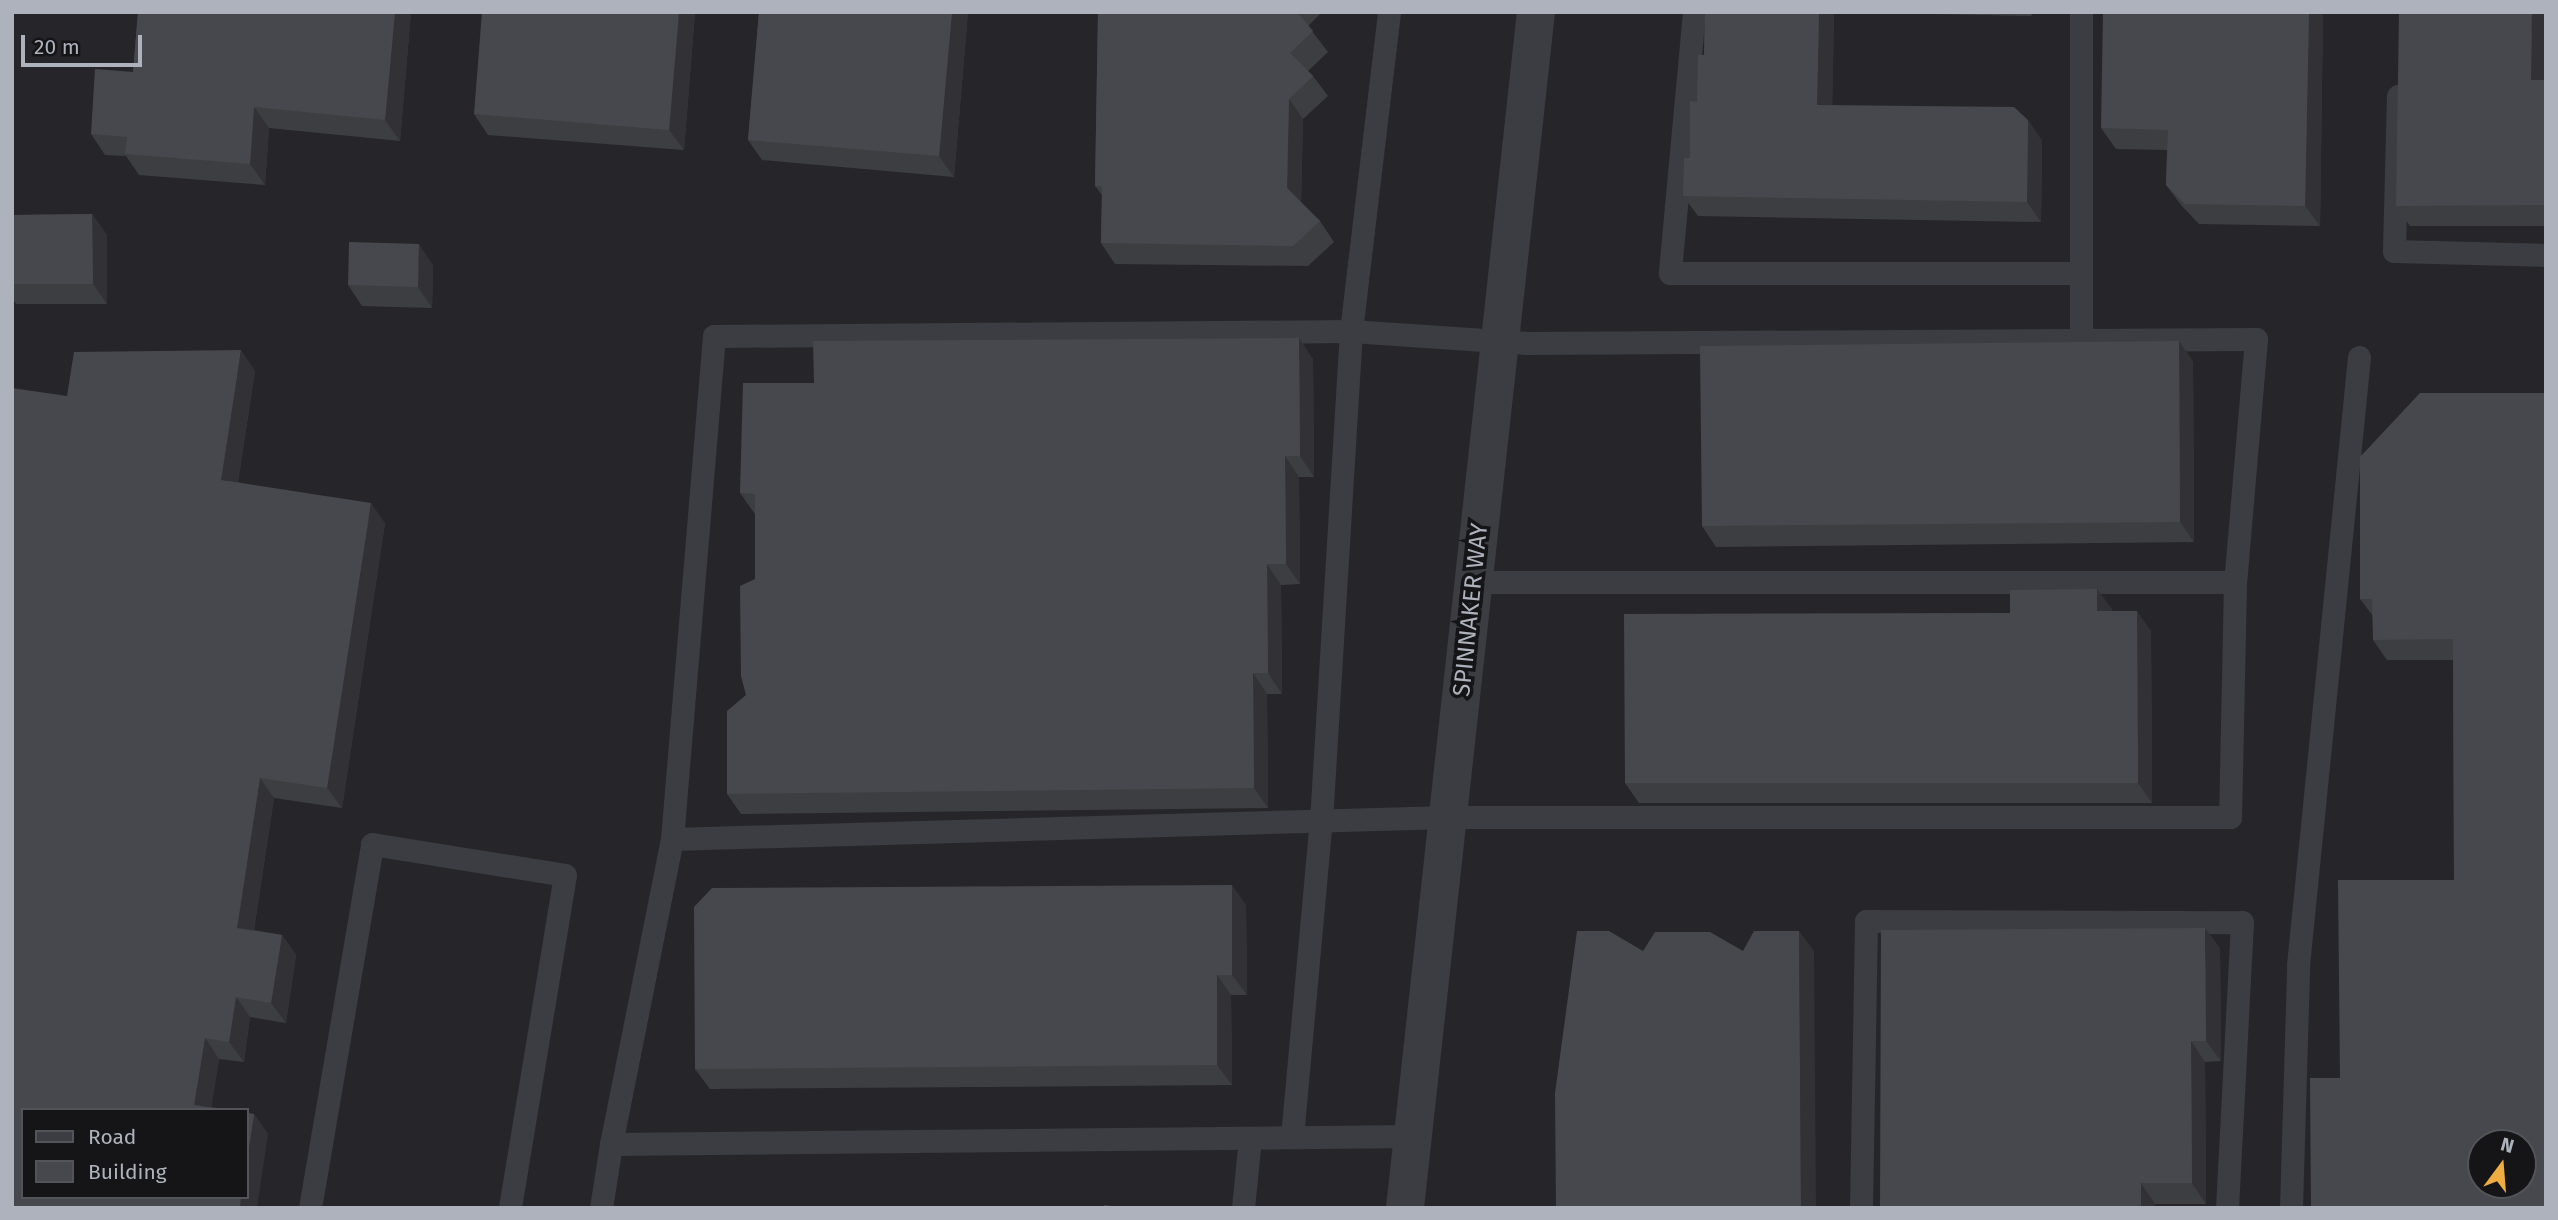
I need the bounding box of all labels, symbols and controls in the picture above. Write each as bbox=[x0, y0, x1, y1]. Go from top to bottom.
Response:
scale bar bbox=[24, 21, 145, 65]
text: 20 m bbox=[34, 34, 80, 60]
street label: SPINNAKER WAY bbox=[1448, 522, 1494, 698]
legend bbox=[21, 1108, 248, 1199]
text: Road bbox=[88, 1124, 136, 1150]
north arrow bbox=[2467, 1129, 2537, 1199]
text: N bbox=[2498, 1132, 2517, 1158]
text: Building bbox=[88, 1159, 167, 1185]

